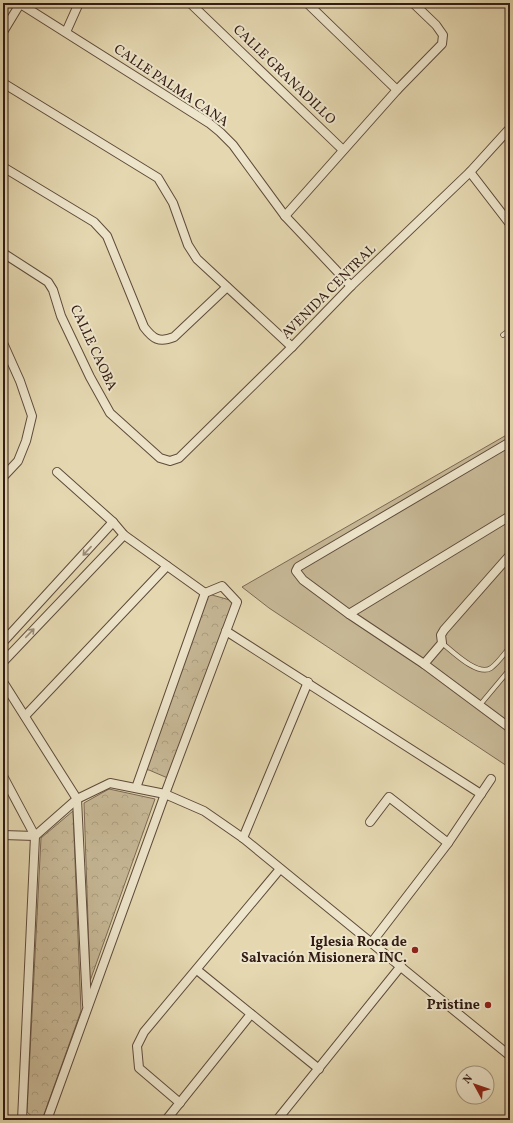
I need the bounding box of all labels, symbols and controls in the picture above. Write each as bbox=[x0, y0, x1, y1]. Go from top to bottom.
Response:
street label: CALLE GRANADILLO bbox=[228, 21, 340, 129]
street label: CALLE PALMA CANA bbox=[110, 40, 232, 132]
street label: AVENIDA CENTRAL bbox=[277, 240, 381, 344]
street label: CALLE CAOBA bbox=[65, 302, 121, 394]
one-way arrow bbox=[82, 546, 91, 556]
one-way arrow bbox=[25, 629, 34, 639]
place label: Iglesia Roca de Salvación Misionera INC. bbox=[241, 933, 407, 968]
marker: Iglesia Roca de Salvación Misionera INC. bbox=[410, 945, 420, 955]
place label: Pristine bbox=[427, 996, 480, 1015]
marker: Pristine bbox=[483, 1000, 493, 1010]
north arrow bbox=[455, 1065, 495, 1105]
text: N bbox=[460, 1072, 477, 1087]

